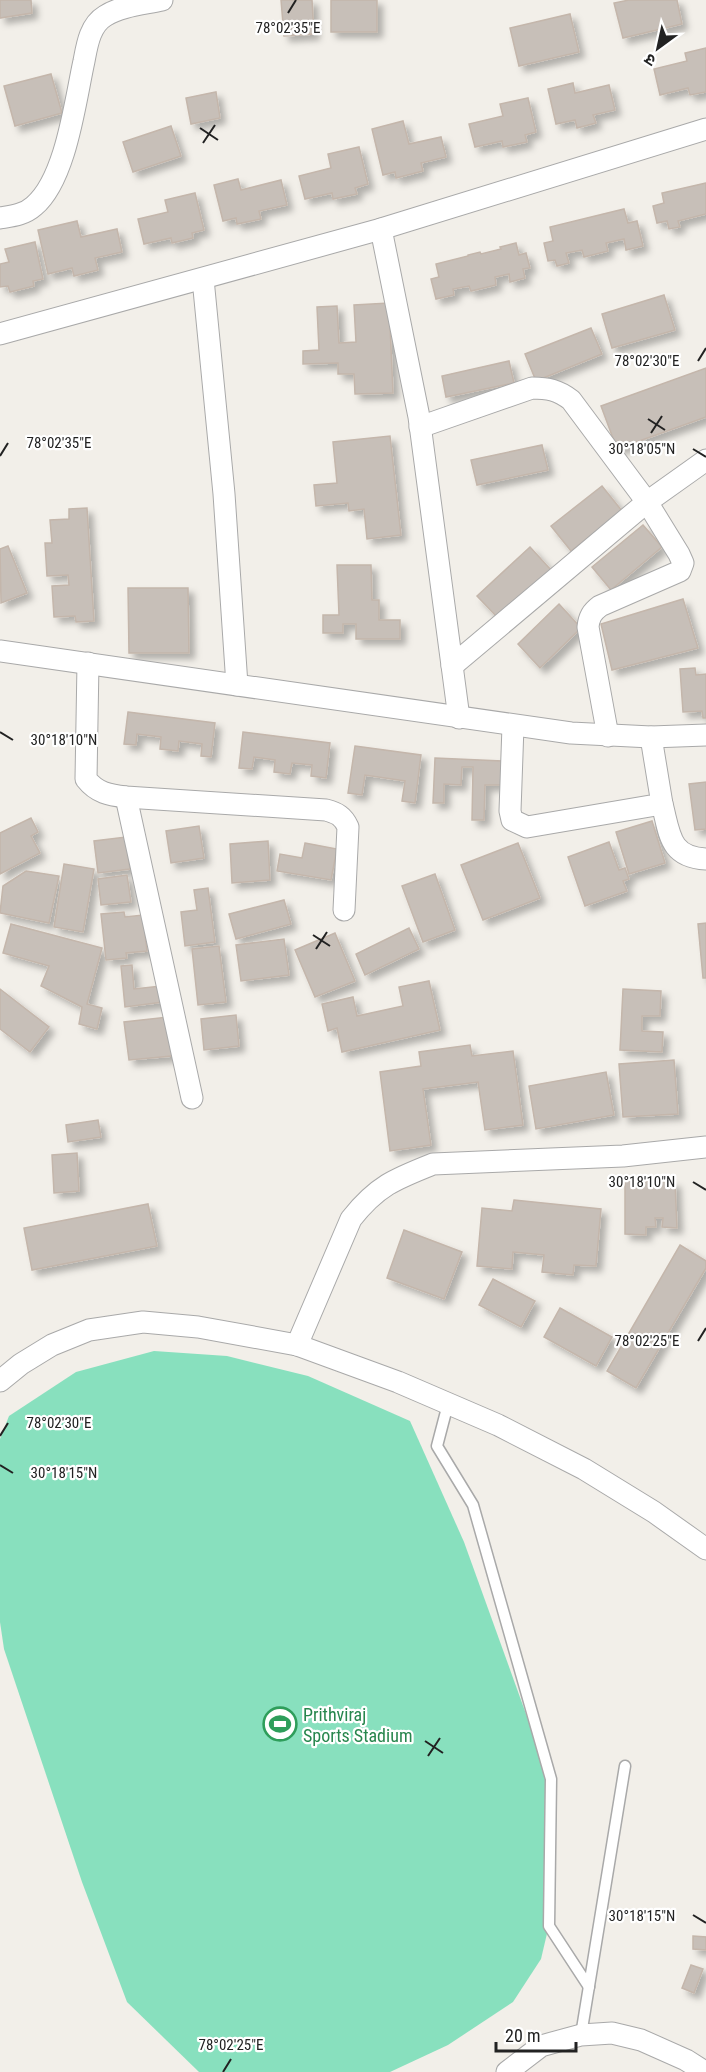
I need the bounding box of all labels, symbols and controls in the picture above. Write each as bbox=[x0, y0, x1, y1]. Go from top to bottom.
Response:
north arrow bbox=[628, 18, 688, 78]
text: 78°02'35"E bbox=[256, 19, 320, 37]
text: उ bbox=[640, 49, 659, 71]
text: 78°02'30"E bbox=[615, 352, 679, 370]
text: 78°02'35"E bbox=[27, 434, 91, 452]
text: 30°18'05"N bbox=[609, 440, 675, 458]
text: 30°18'10"N bbox=[31, 731, 97, 749]
text: 30°18'10"N bbox=[609, 1173, 675, 1191]
text: 78°02'25"E bbox=[615, 1332, 679, 1350]
text: 78°02'30"E bbox=[27, 1414, 91, 1432]
text: 30°18'15"N bbox=[31, 1464, 97, 1482]
place label: Prithviraj Sports Stadium bbox=[303, 1704, 412, 1746]
sports icon: Prithviraj Sports Stadium bbox=[262, 1706, 298, 1742]
text: 30°18'15"N bbox=[609, 1907, 675, 1925]
scale bar bbox=[496, 2015, 576, 2053]
text: 20 m bbox=[505, 2025, 540, 2046]
text: 78°02'25"E bbox=[199, 2036, 263, 2054]

